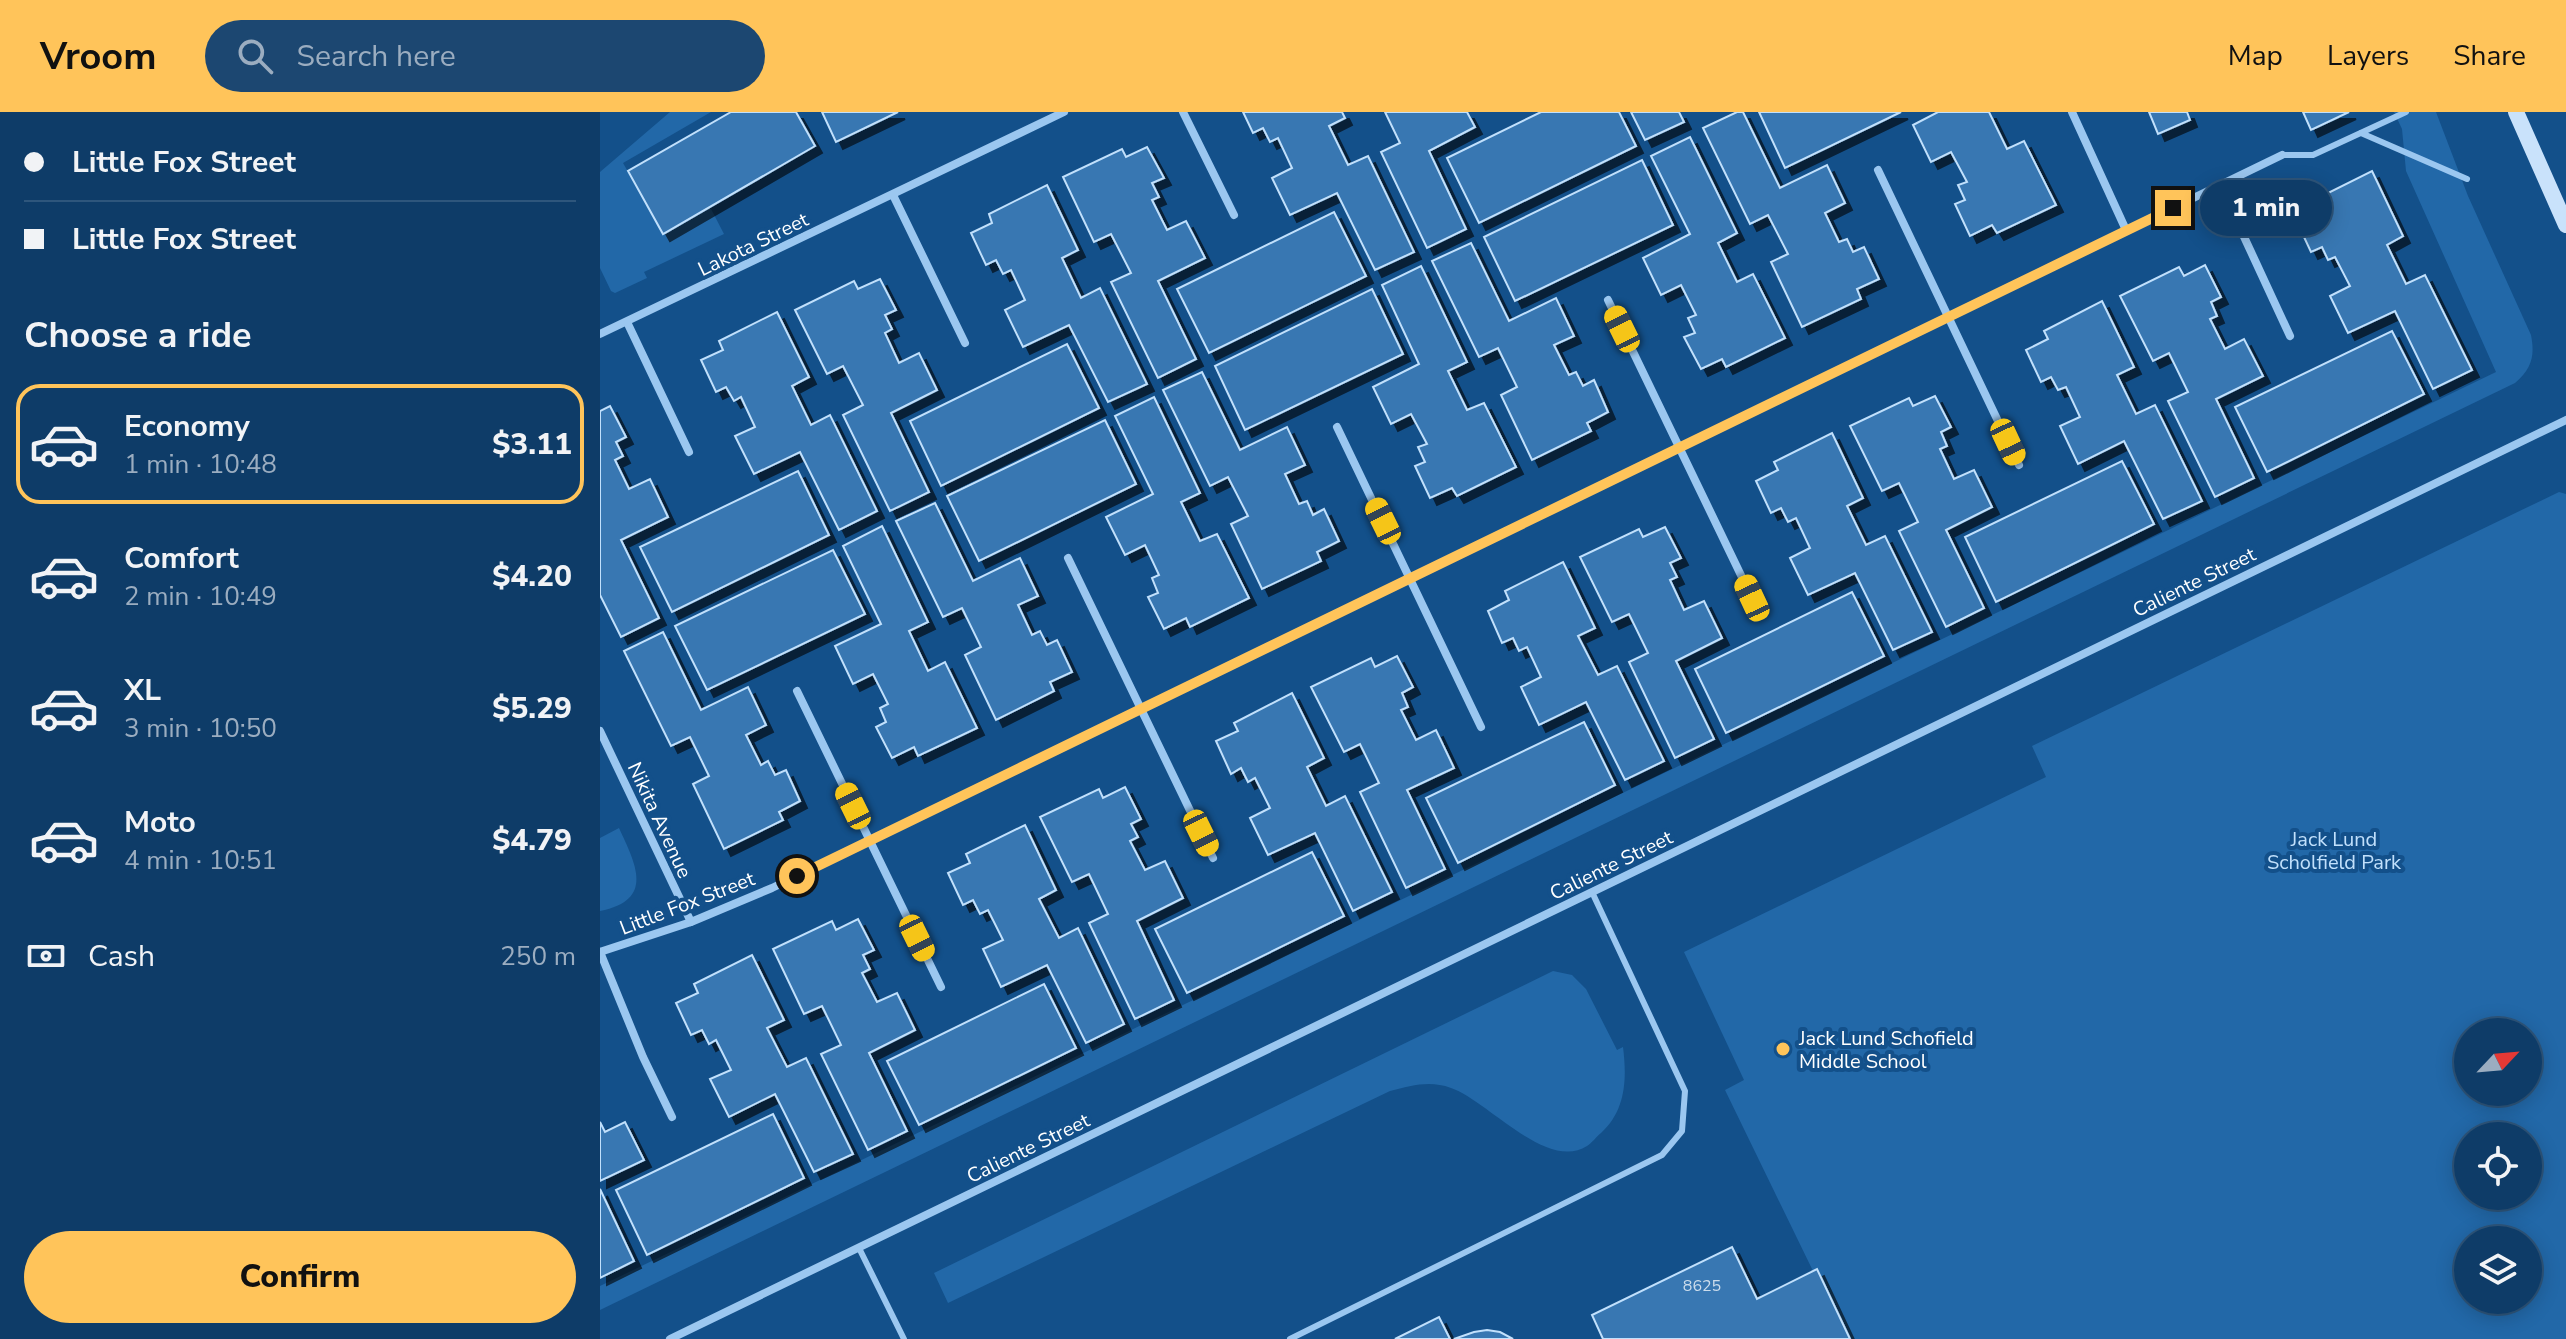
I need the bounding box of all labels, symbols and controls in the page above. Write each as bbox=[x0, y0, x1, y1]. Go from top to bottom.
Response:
search box bbox=[205, 20, 765, 92]
text: Vroom bbox=[40, 31, 157, 82]
icon: search bbox=[233, 34, 277, 78]
text: Search here bbox=[297, 36, 456, 77]
text: Map bbox=[2228, 37, 2283, 75]
text: Layers bbox=[2327, 37, 2409, 75]
text: Share bbox=[2453, 37, 2526, 75]
text: Little Fox Street bbox=[72, 142, 296, 183]
callout: 1 min bbox=[2201, 180, 2333, 236]
route end bbox=[2155, 190, 2191, 226]
text: 1 min bbox=[2232, 190, 2300, 225]
street label: Lakota Street bbox=[694, 206, 814, 283]
text: Little Fox Street bbox=[72, 219, 296, 260]
car bbox=[1601, 302, 1643, 356]
text: Choose a ride bbox=[24, 311, 252, 360]
text: Economy bbox=[124, 406, 250, 447]
icon: car bbox=[28, 408, 100, 480]
car bbox=[1987, 415, 2029, 469]
text: $3.11 bbox=[492, 424, 572, 465]
text: 1 min · 10:48 bbox=[124, 447, 277, 482]
car bbox=[1362, 494, 1404, 548]
text: Comfort bbox=[124, 538, 239, 579]
icon: car bbox=[28, 540, 100, 612]
street label: Caliente Street bbox=[2128, 541, 2261, 624]
text: $4.20 bbox=[492, 556, 572, 597]
car bbox=[1731, 571, 1773, 625]
text: 2 min · 10:49 bbox=[124, 579, 277, 614]
text: XL bbox=[124, 670, 161, 711]
icon: car bbox=[28, 672, 100, 744]
text: $5.29 bbox=[492, 688, 572, 729]
text: 3 min · 10:50 bbox=[124, 711, 277, 746]
street label: Nikita Avenue bbox=[621, 758, 698, 883]
car bbox=[832, 779, 874, 833]
text: Moto bbox=[124, 802, 196, 843]
icon: car bbox=[28, 804, 100, 876]
car bbox=[1180, 806, 1222, 860]
text: $4.79 bbox=[492, 820, 572, 861]
street label: Caliente Street bbox=[1545, 824, 1678, 907]
park label: Jack Lund Scholfield Park bbox=[2267, 826, 2402, 876]
text: 4 min · 10:51 bbox=[124, 843, 277, 878]
route start bbox=[779, 858, 815, 894]
street label: Little Fox Street bbox=[616, 865, 759, 942]
car bbox=[896, 911, 938, 965]
icon: cash bbox=[24, 934, 68, 978]
text: Cash bbox=[88, 936, 155, 977]
text: 250 m bbox=[500, 939, 576, 974]
north arrow bbox=[2454, 1018, 2542, 1106]
map controls bbox=[2454, 1018, 2542, 1314]
place label: Jack Lund Schofield Middle School bbox=[1798, 1025, 1974, 1075]
marker: Jack Lund Schofield Middle School bbox=[1774, 1040, 1792, 1058]
street label: Caliente Street bbox=[962, 1107, 1095, 1190]
button: locate bbox=[2454, 1122, 2542, 1210]
button: layers bbox=[2454, 1226, 2542, 1314]
button: Confirm bbox=[24, 1231, 576, 1323]
house number: 8625 bbox=[1683, 1275, 1721, 1297]

